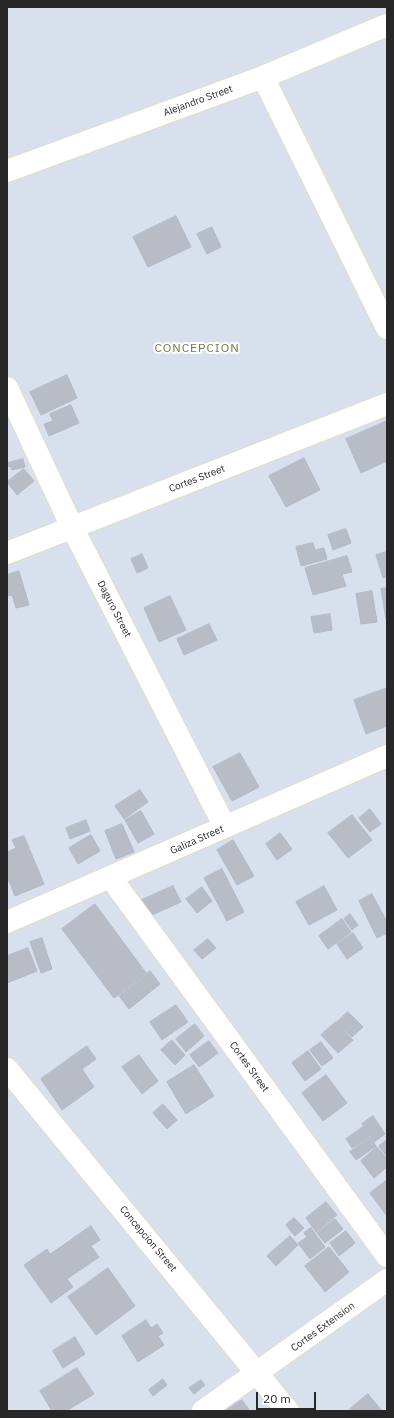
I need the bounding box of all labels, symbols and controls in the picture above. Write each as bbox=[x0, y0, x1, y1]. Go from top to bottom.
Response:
street label: Alejandro Street bbox=[162, 83, 234, 119]
district label: CONCEPCION bbox=[154, 342, 240, 356]
street label: Cortes Street bbox=[167, 463, 227, 495]
street label: Daguro Street bbox=[95, 579, 133, 639]
street label: Galiza Street bbox=[168, 823, 226, 857]
street label: Cortes Street bbox=[227, 1040, 271, 1094]
street label: Concepcion Street bbox=[117, 1204, 179, 1274]
street label: Cortes Extension bbox=[289, 1300, 357, 1354]
scale bar bbox=[258, 1384, 318, 1410]
text: 20 m bbox=[263, 1391, 291, 1406]

